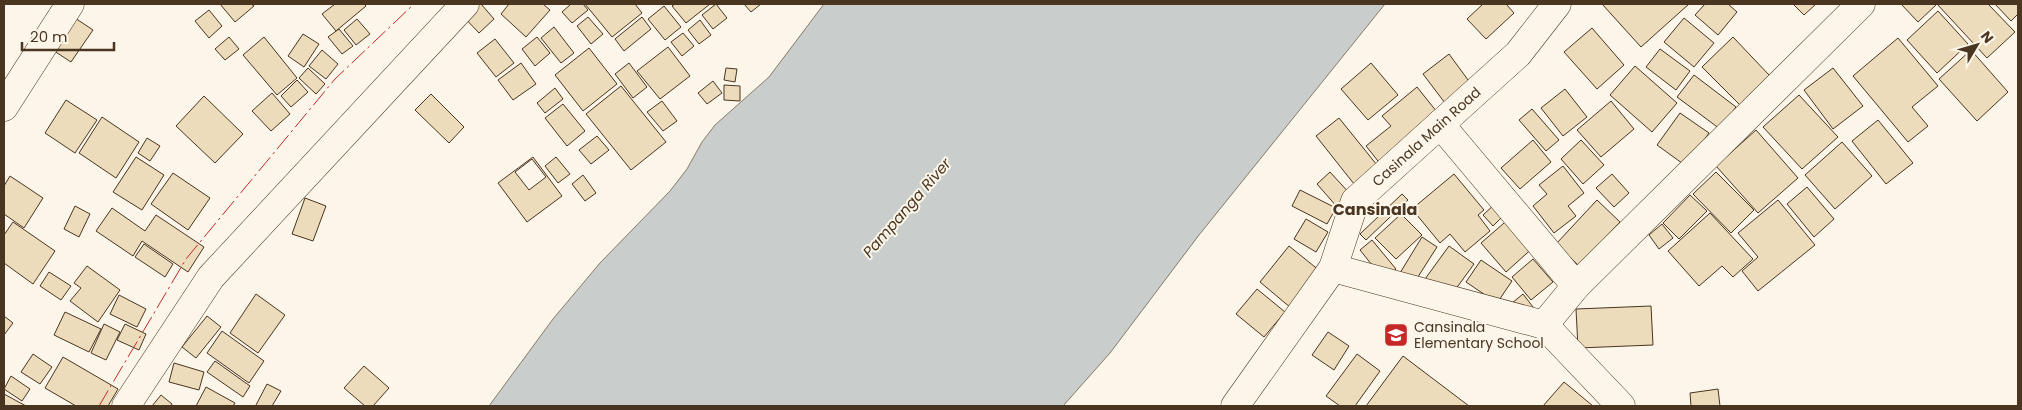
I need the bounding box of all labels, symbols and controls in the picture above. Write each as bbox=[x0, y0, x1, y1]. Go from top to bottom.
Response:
scale bar bbox=[22, 20, 115, 52]
north arrow bbox=[1952, 20, 2002, 70]
text: 20 m bbox=[30, 26, 68, 47]
text: N bbox=[1976, 27, 1998, 47]
street label: Casinala Main Road bbox=[1368, 82, 1485, 191]
water label: Pampanga River bbox=[858, 153, 956, 262]
district label: Cansinala bbox=[1333, 198, 1417, 221]
place label: Cansinala Elementary School bbox=[1414, 317, 1544, 353]
school or university icon: Cansinala Elementary School bbox=[1383, 322, 1409, 348]

